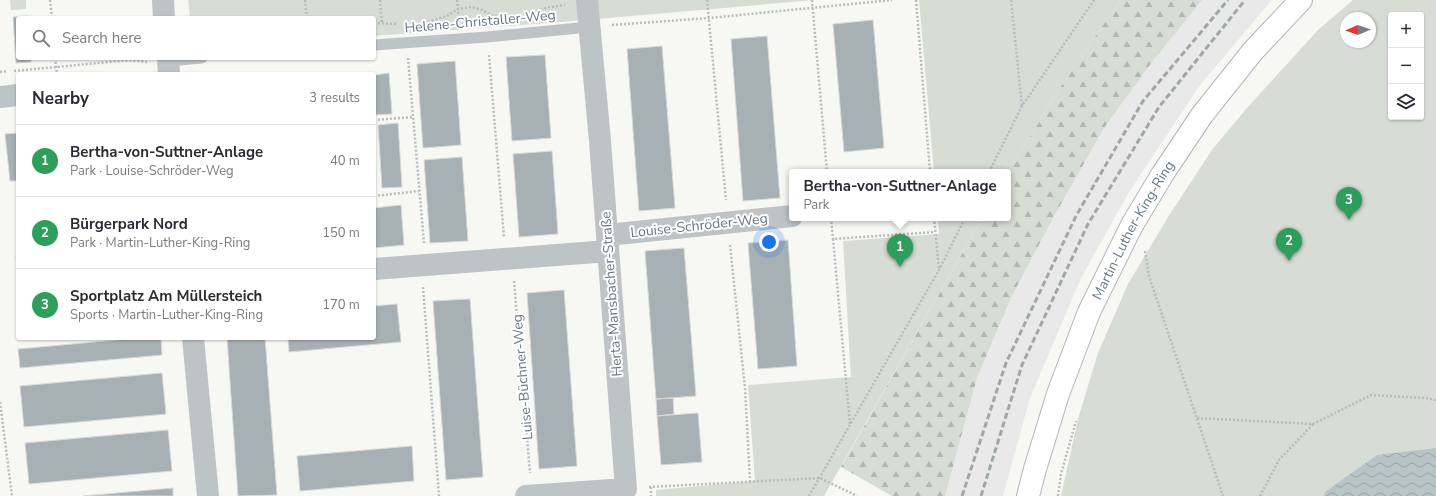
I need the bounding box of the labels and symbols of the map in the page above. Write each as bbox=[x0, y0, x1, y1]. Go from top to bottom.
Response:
street label: Helene-Christaller-Weg bbox=[404, 5, 556, 38]
north arrow bbox=[1340, 12, 1376, 48]
street label: Martin-Luther-King-Ring bbox=[1088, 157, 1179, 303]
pin: 3 bbox=[1336, 187, 1362, 220]
street label: Louise-Schröder-Weg bbox=[629, 209, 769, 242]
street label: Herta-Mansbacher-Straße bbox=[596, 211, 627, 377]
pin: 2 bbox=[1276, 228, 1302, 261]
your location bbox=[759, 232, 779, 252]
pin: 1 bbox=[887, 234, 913, 267]
street label: Luise-Büchner-Weg bbox=[508, 313, 537, 441]

